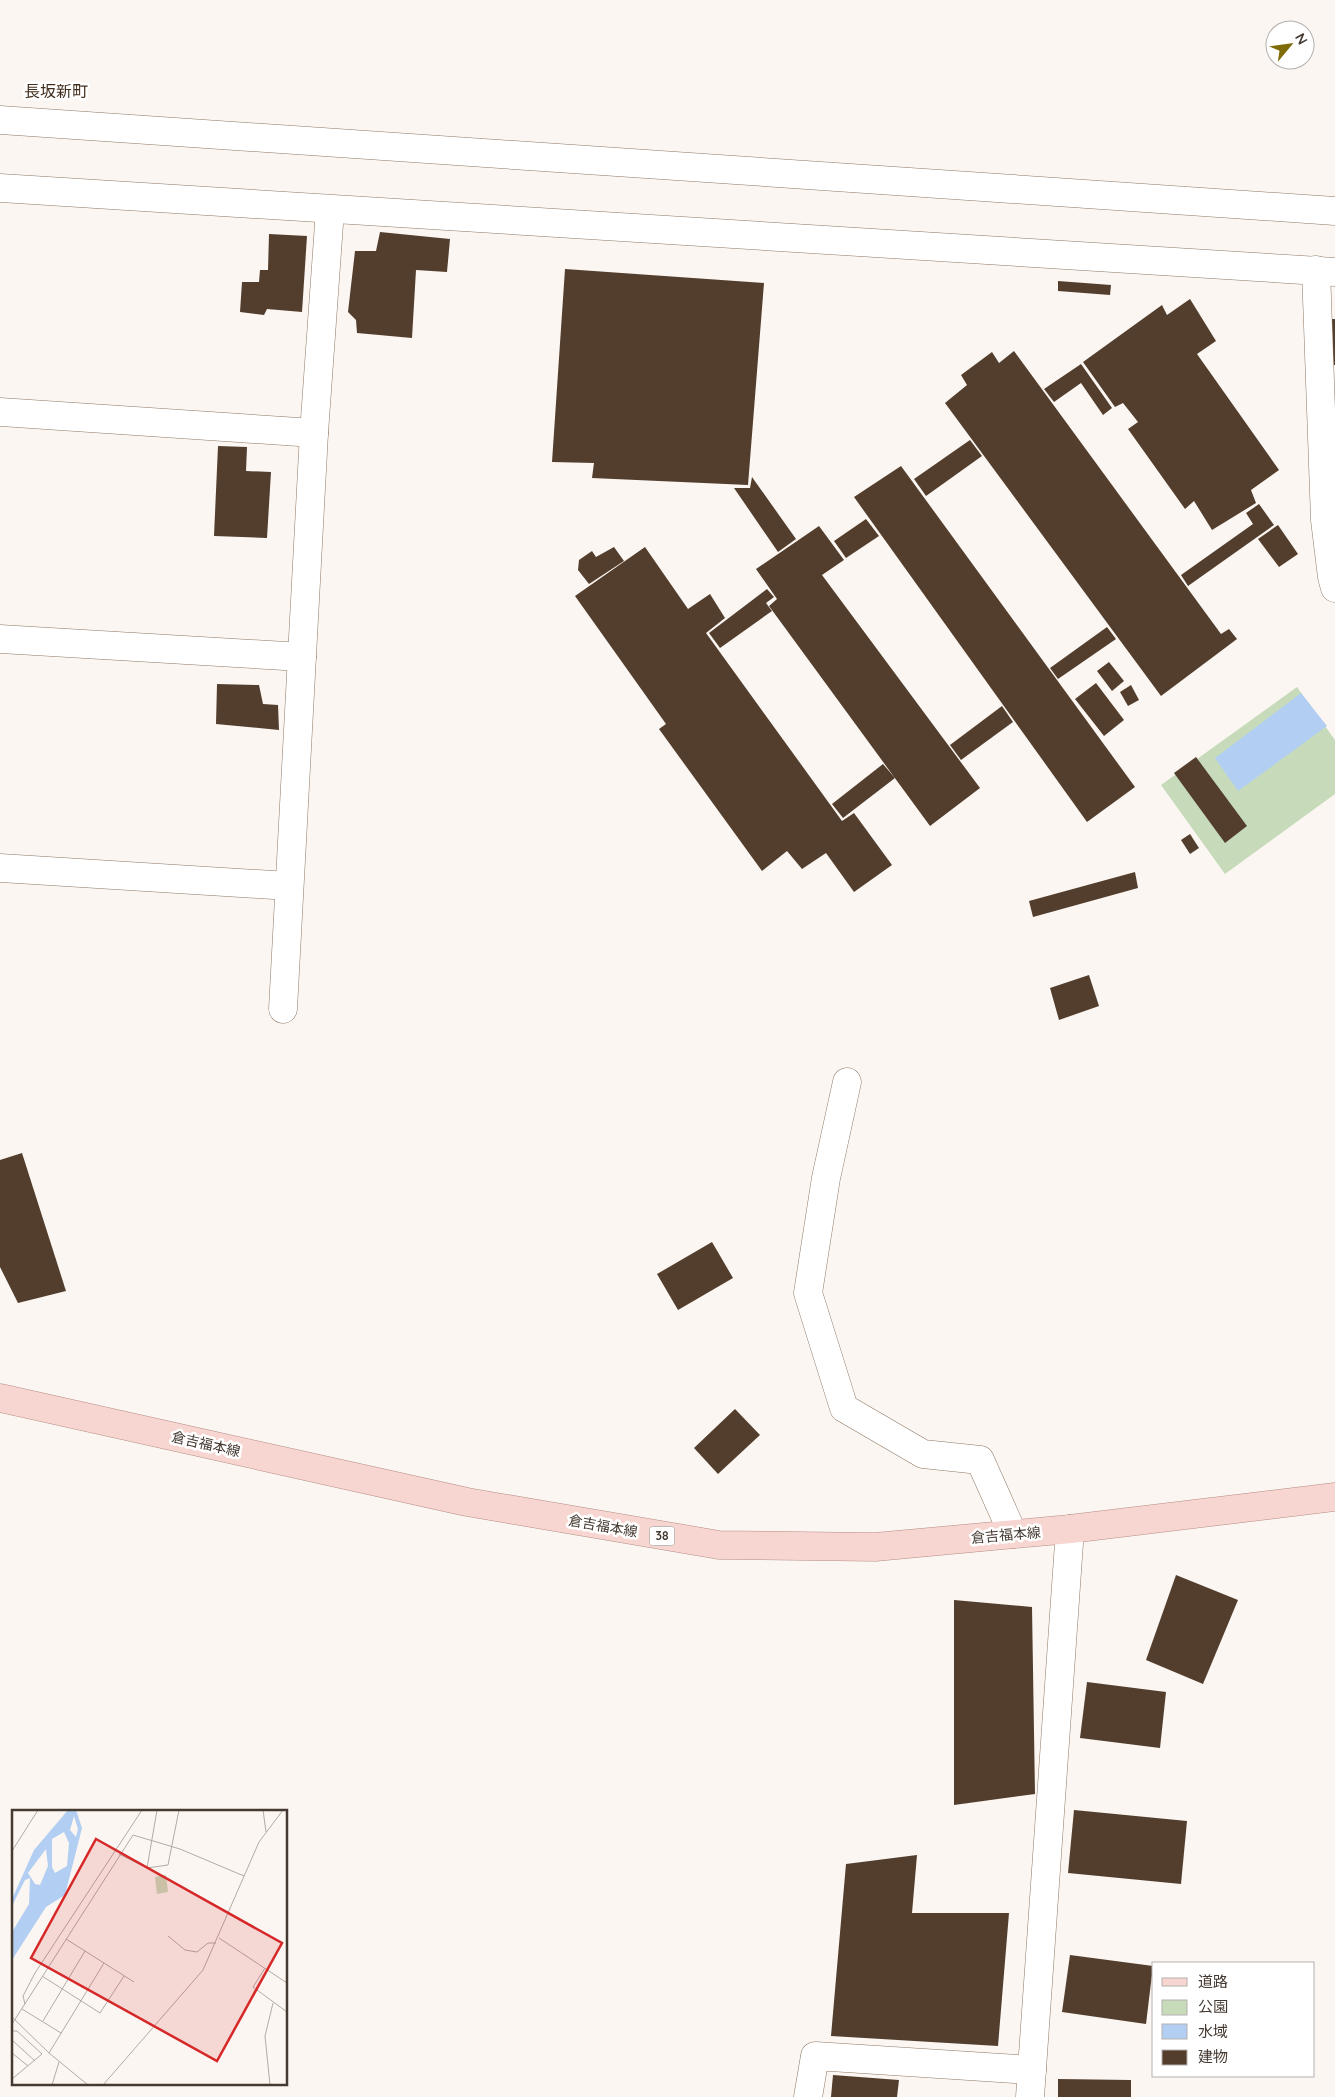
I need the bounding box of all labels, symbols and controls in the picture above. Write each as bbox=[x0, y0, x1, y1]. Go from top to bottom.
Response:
north arrow bbox=[1265, 20, 1315, 70]
text: N bbox=[1291, 30, 1312, 48]
district label: 長坂新町 bbox=[24, 81, 88, 101]
street label: 倉吉福本線 bbox=[170, 1427, 242, 1461]
street label: 倉吉福本線 bbox=[567, 1511, 639, 1541]
street label: 倉吉福本線 bbox=[970, 1523, 1042, 1547]
road number: 38 bbox=[650, 1526, 674, 1545]
inset map bbox=[12, 1810, 288, 2084]
legend bbox=[1152, 1962, 1315, 2077]
text: 道路 bbox=[1198, 1972, 1228, 1991]
text: 公園 bbox=[1198, 1997, 1228, 2016]
text: 水域 bbox=[1198, 2022, 1228, 2041]
text: 建物 bbox=[1198, 2047, 1228, 2066]

